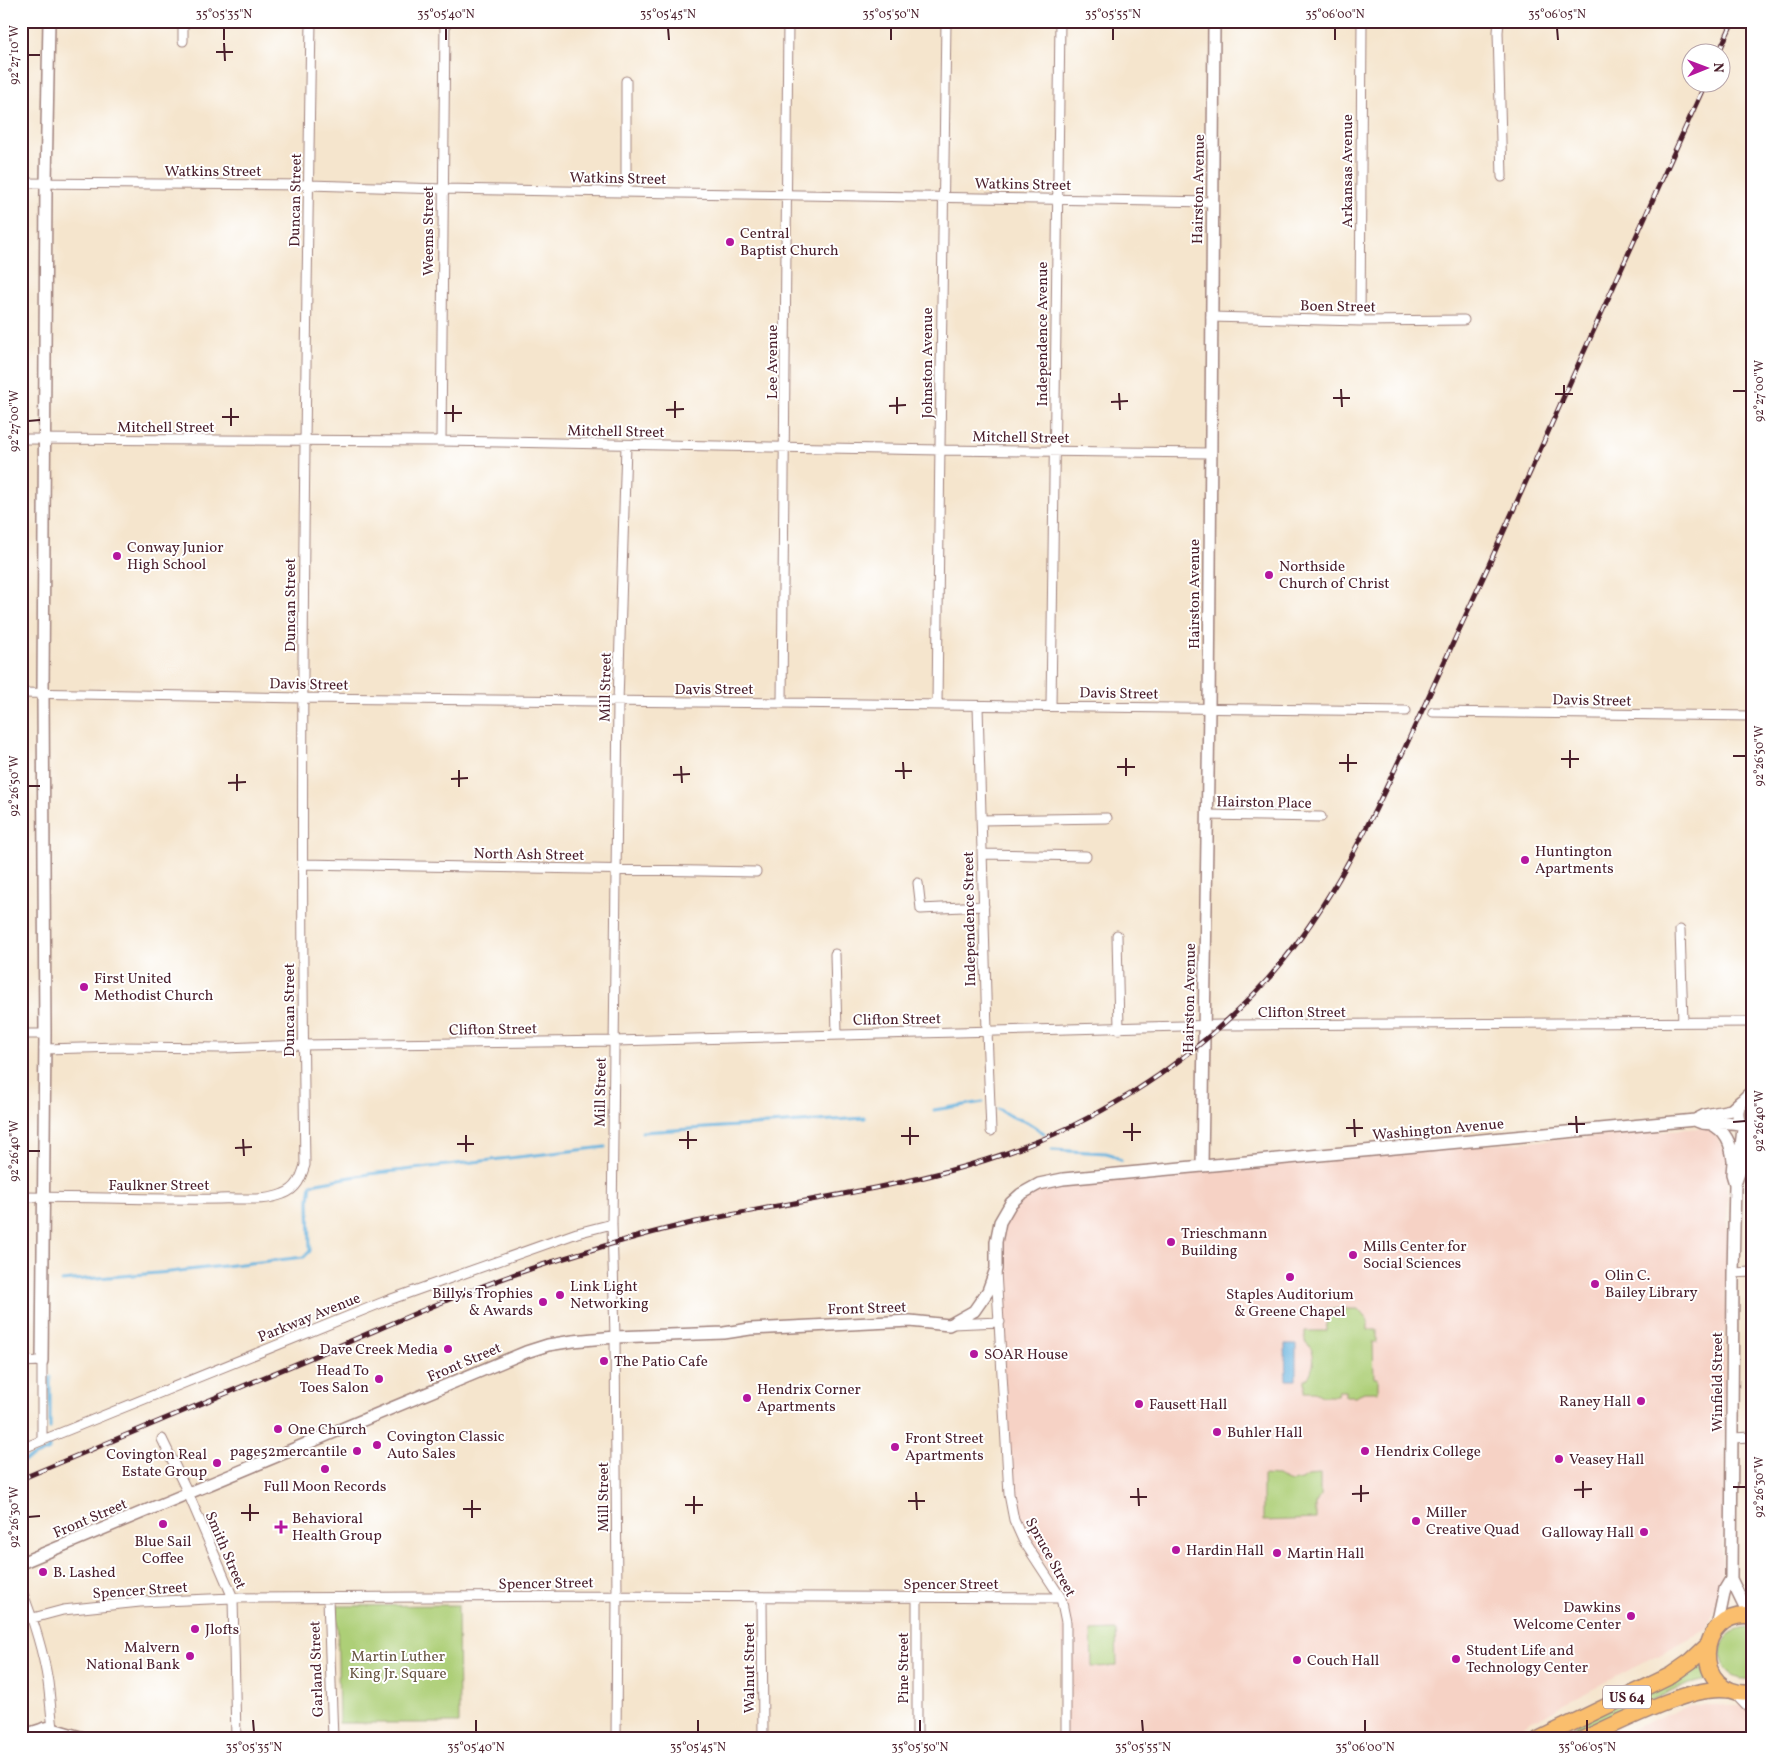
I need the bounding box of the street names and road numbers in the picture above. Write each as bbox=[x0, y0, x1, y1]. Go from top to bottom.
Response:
street label: Arkansas Avenue bbox=[1338, 114, 1359, 228]
street label: Hairston Avenue bbox=[1188, 134, 1211, 244]
street label: Duncan Street bbox=[285, 153, 308, 247]
street label: Watkins Street bbox=[165, 162, 261, 183]
street label: Watkins Street bbox=[569, 168, 667, 191]
street label: Watkins Street bbox=[974, 174, 1072, 197]
street label: Weems Street bbox=[419, 186, 440, 276]
street label: Independence Avenue bbox=[1033, 262, 1054, 406]
street label: Boen Street bbox=[1300, 296, 1376, 319]
street label: Johnston Avenue bbox=[918, 307, 939, 419]
street label: Lee Avenue bbox=[763, 325, 784, 399]
street label: Mitchell Street bbox=[117, 418, 215, 439]
street label: Mitchell Street bbox=[567, 421, 665, 444]
street label: Mitchell Street bbox=[972, 427, 1070, 450]
street label: Hairston Avenue bbox=[1185, 539, 1206, 649]
street label: Duncan Street bbox=[281, 558, 302, 652]
street label: Mill Street bbox=[595, 652, 618, 722]
street label: Davis Street bbox=[269, 674, 349, 697]
street label: Davis Street bbox=[674, 680, 754, 701]
street label: Davis Street bbox=[1079, 683, 1159, 706]
street label: Davis Street bbox=[1552, 690, 1632, 713]
street label: Hairston Place bbox=[1216, 792, 1312, 815]
street label: North Ash Street bbox=[473, 844, 585, 867]
street label: Independence Street bbox=[959, 851, 982, 987]
street label: Hairston Avenue bbox=[1179, 943, 1202, 1053]
street label: Duncan Street bbox=[280, 963, 301, 1057]
street label: Clifton Street bbox=[1258, 1003, 1346, 1024]
street label: Clifton Street bbox=[853, 1009, 941, 1032]
street label: Clifton Street bbox=[449, 1019, 537, 1042]
street label: Mill Street bbox=[590, 1057, 613, 1127]
street label: Washington Avenue bbox=[1371, 1114, 1505, 1147]
street label: Faulkner Street bbox=[109, 1176, 209, 1197]
street label: Parkway Avenue bbox=[255, 1288, 364, 1349]
street label: Front Street bbox=[827, 1298, 907, 1321]
street label: Winfield Street bbox=[1708, 1332, 1729, 1432]
street label: Front Street bbox=[424, 1338, 505, 1388]
street label: Mill Street bbox=[594, 1462, 615, 1532]
street label: Front Street bbox=[50, 1494, 131, 1544]
street label: Smith Street bbox=[199, 1508, 250, 1593]
street label: Spruce Street bbox=[1019, 1514, 1080, 1601]
street label: Spencer Street bbox=[498, 1573, 594, 1596]
street label: Spencer Street bbox=[903, 1575, 999, 1596]
street label: Spencer Street bbox=[92, 1578, 188, 1605]
street label: Garland Street bbox=[305, 1620, 330, 1717]
street label: Walnut Street bbox=[740, 1623, 761, 1713]
street label: Pine Street bbox=[894, 1632, 915, 1704]
road number: US 64 bbox=[1603, 1685, 1651, 1708]

